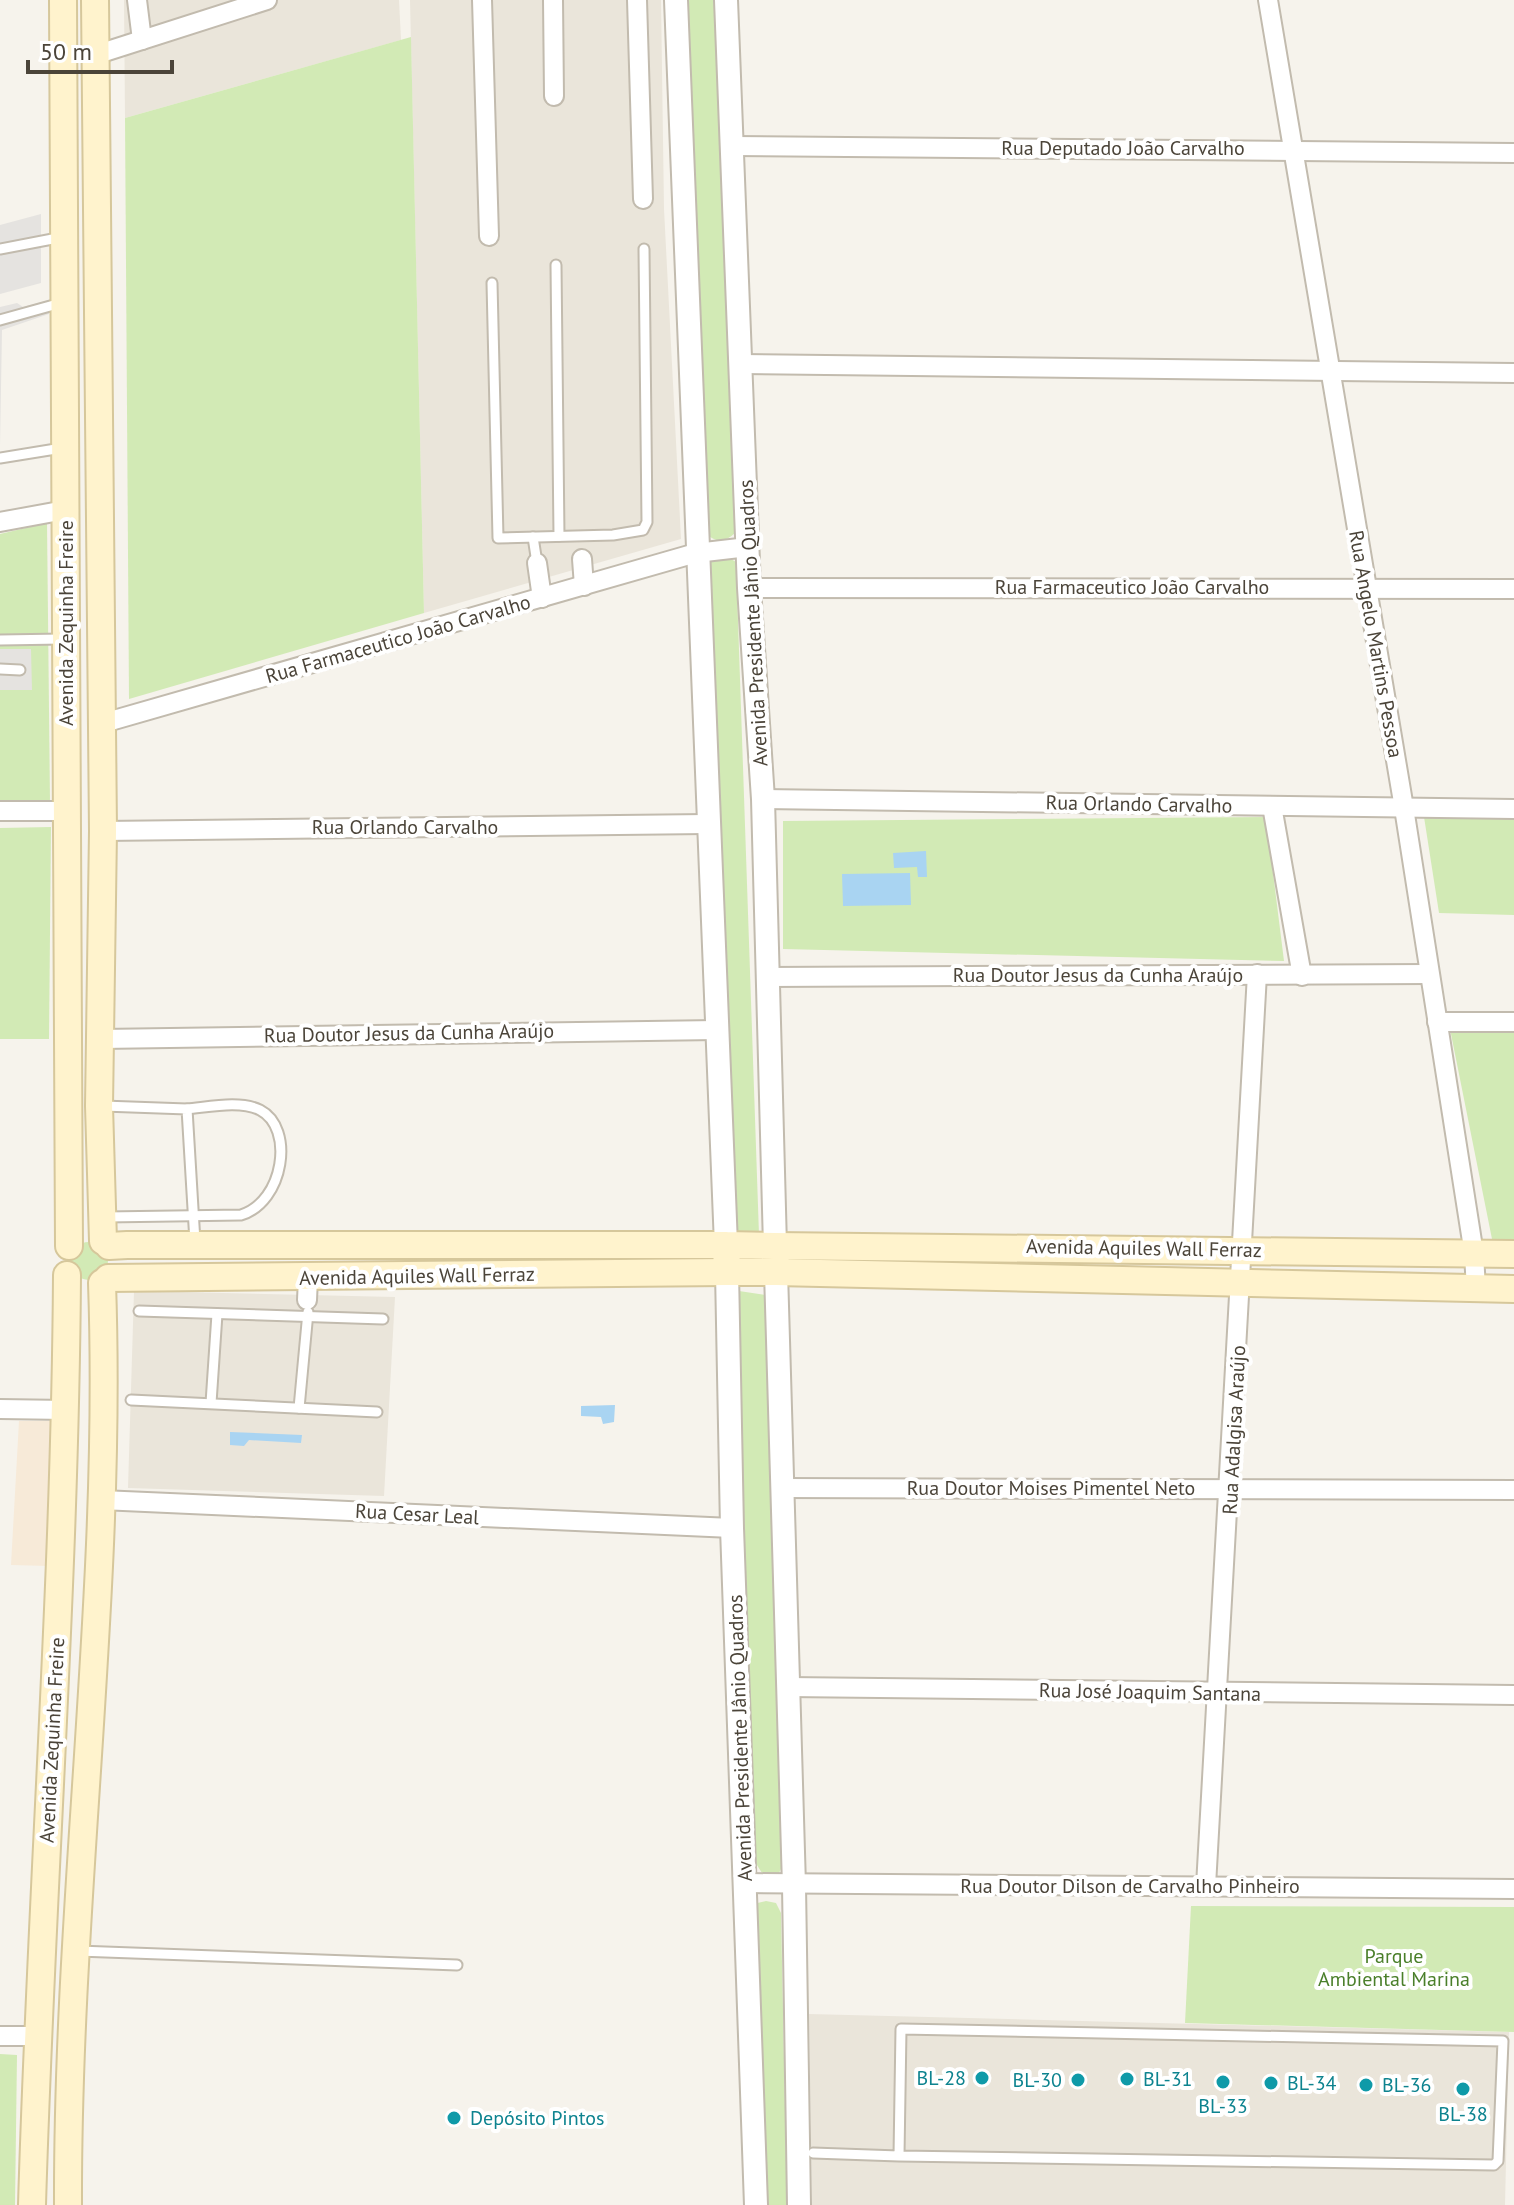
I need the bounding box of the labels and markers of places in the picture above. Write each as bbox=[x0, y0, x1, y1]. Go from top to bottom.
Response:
place label: BL-28 bbox=[917, 2065, 966, 2091]
place label: BL-31 bbox=[1143, 2066, 1192, 2092]
place label: BL-30 bbox=[1013, 2067, 1062, 2093]
marker: BL-28 bbox=[973, 2069, 991, 2087]
marker: BL-31 bbox=[1118, 2070, 1136, 2088]
place label: BL-34 bbox=[1287, 2070, 1337, 2096]
marker: BL-30 bbox=[1069, 2071, 1087, 2089]
place label: BL-36 bbox=[1382, 2072, 1431, 2098]
marker: BL-33 bbox=[1214, 2073, 1232, 2091]
marker: BL-34 bbox=[1262, 2074, 1280, 2092]
marker: BL-36 bbox=[1357, 2076, 1375, 2094]
marker: BL-38 bbox=[1454, 2080, 1472, 2098]
place label: BL-33 bbox=[1198, 2093, 1248, 2119]
place label: BL-38 bbox=[1438, 2101, 1488, 2127]
place label: Depósito Pintos bbox=[470, 2105, 604, 2131]
marker: Depósito Pintos bbox=[445, 2109, 463, 2127]

